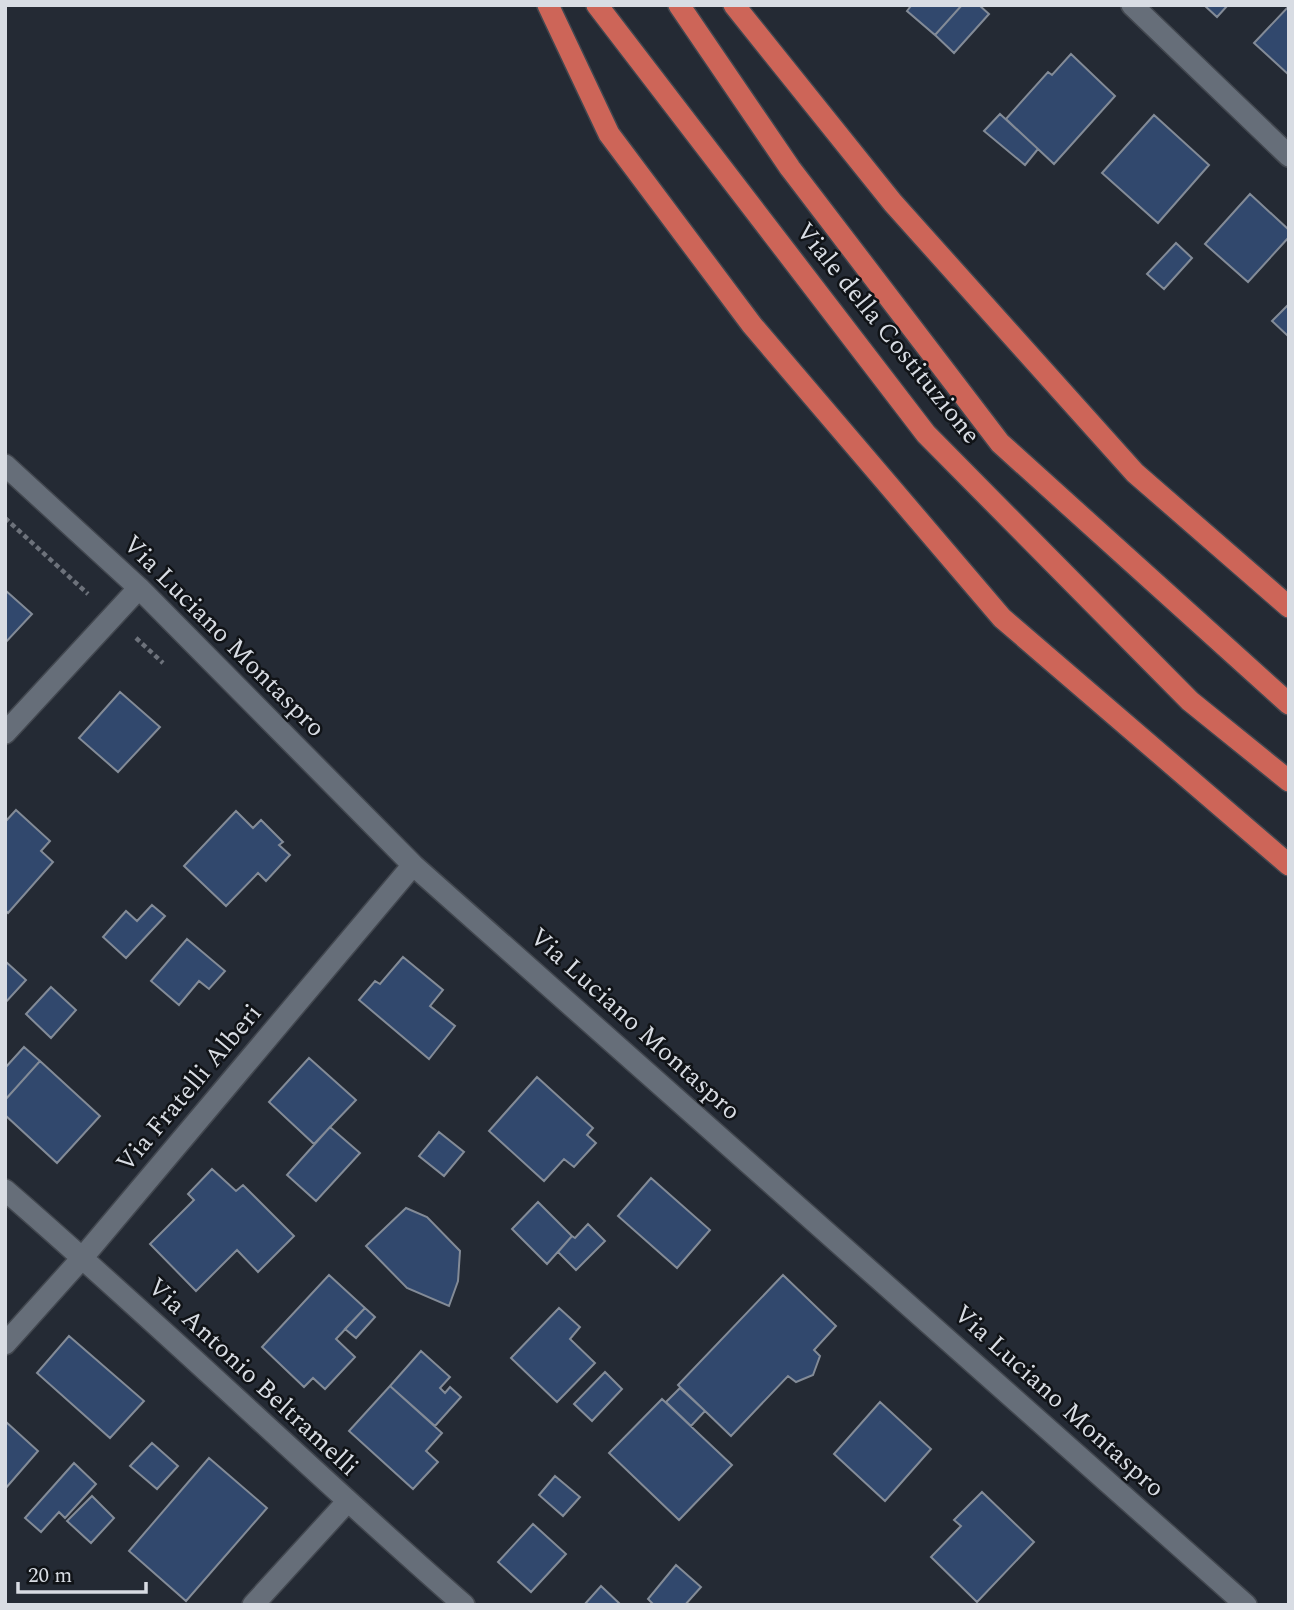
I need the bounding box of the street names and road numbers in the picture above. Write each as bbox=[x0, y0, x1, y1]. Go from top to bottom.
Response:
street label: Viale della Costituzione bbox=[786, 213, 990, 453]
street label: Via Luciano Montaspro bbox=[113, 525, 335, 747]
street label: Via Luciano Montaspro bbox=[520, 918, 750, 1130]
street label: Via Fratelli Alberi bbox=[106, 995, 272, 1181]
street label: Via Antonio Beltramelli bbox=[138, 1268, 368, 1486]
street label: Via Luciano Montaspro bbox=[944, 1295, 1174, 1507]

